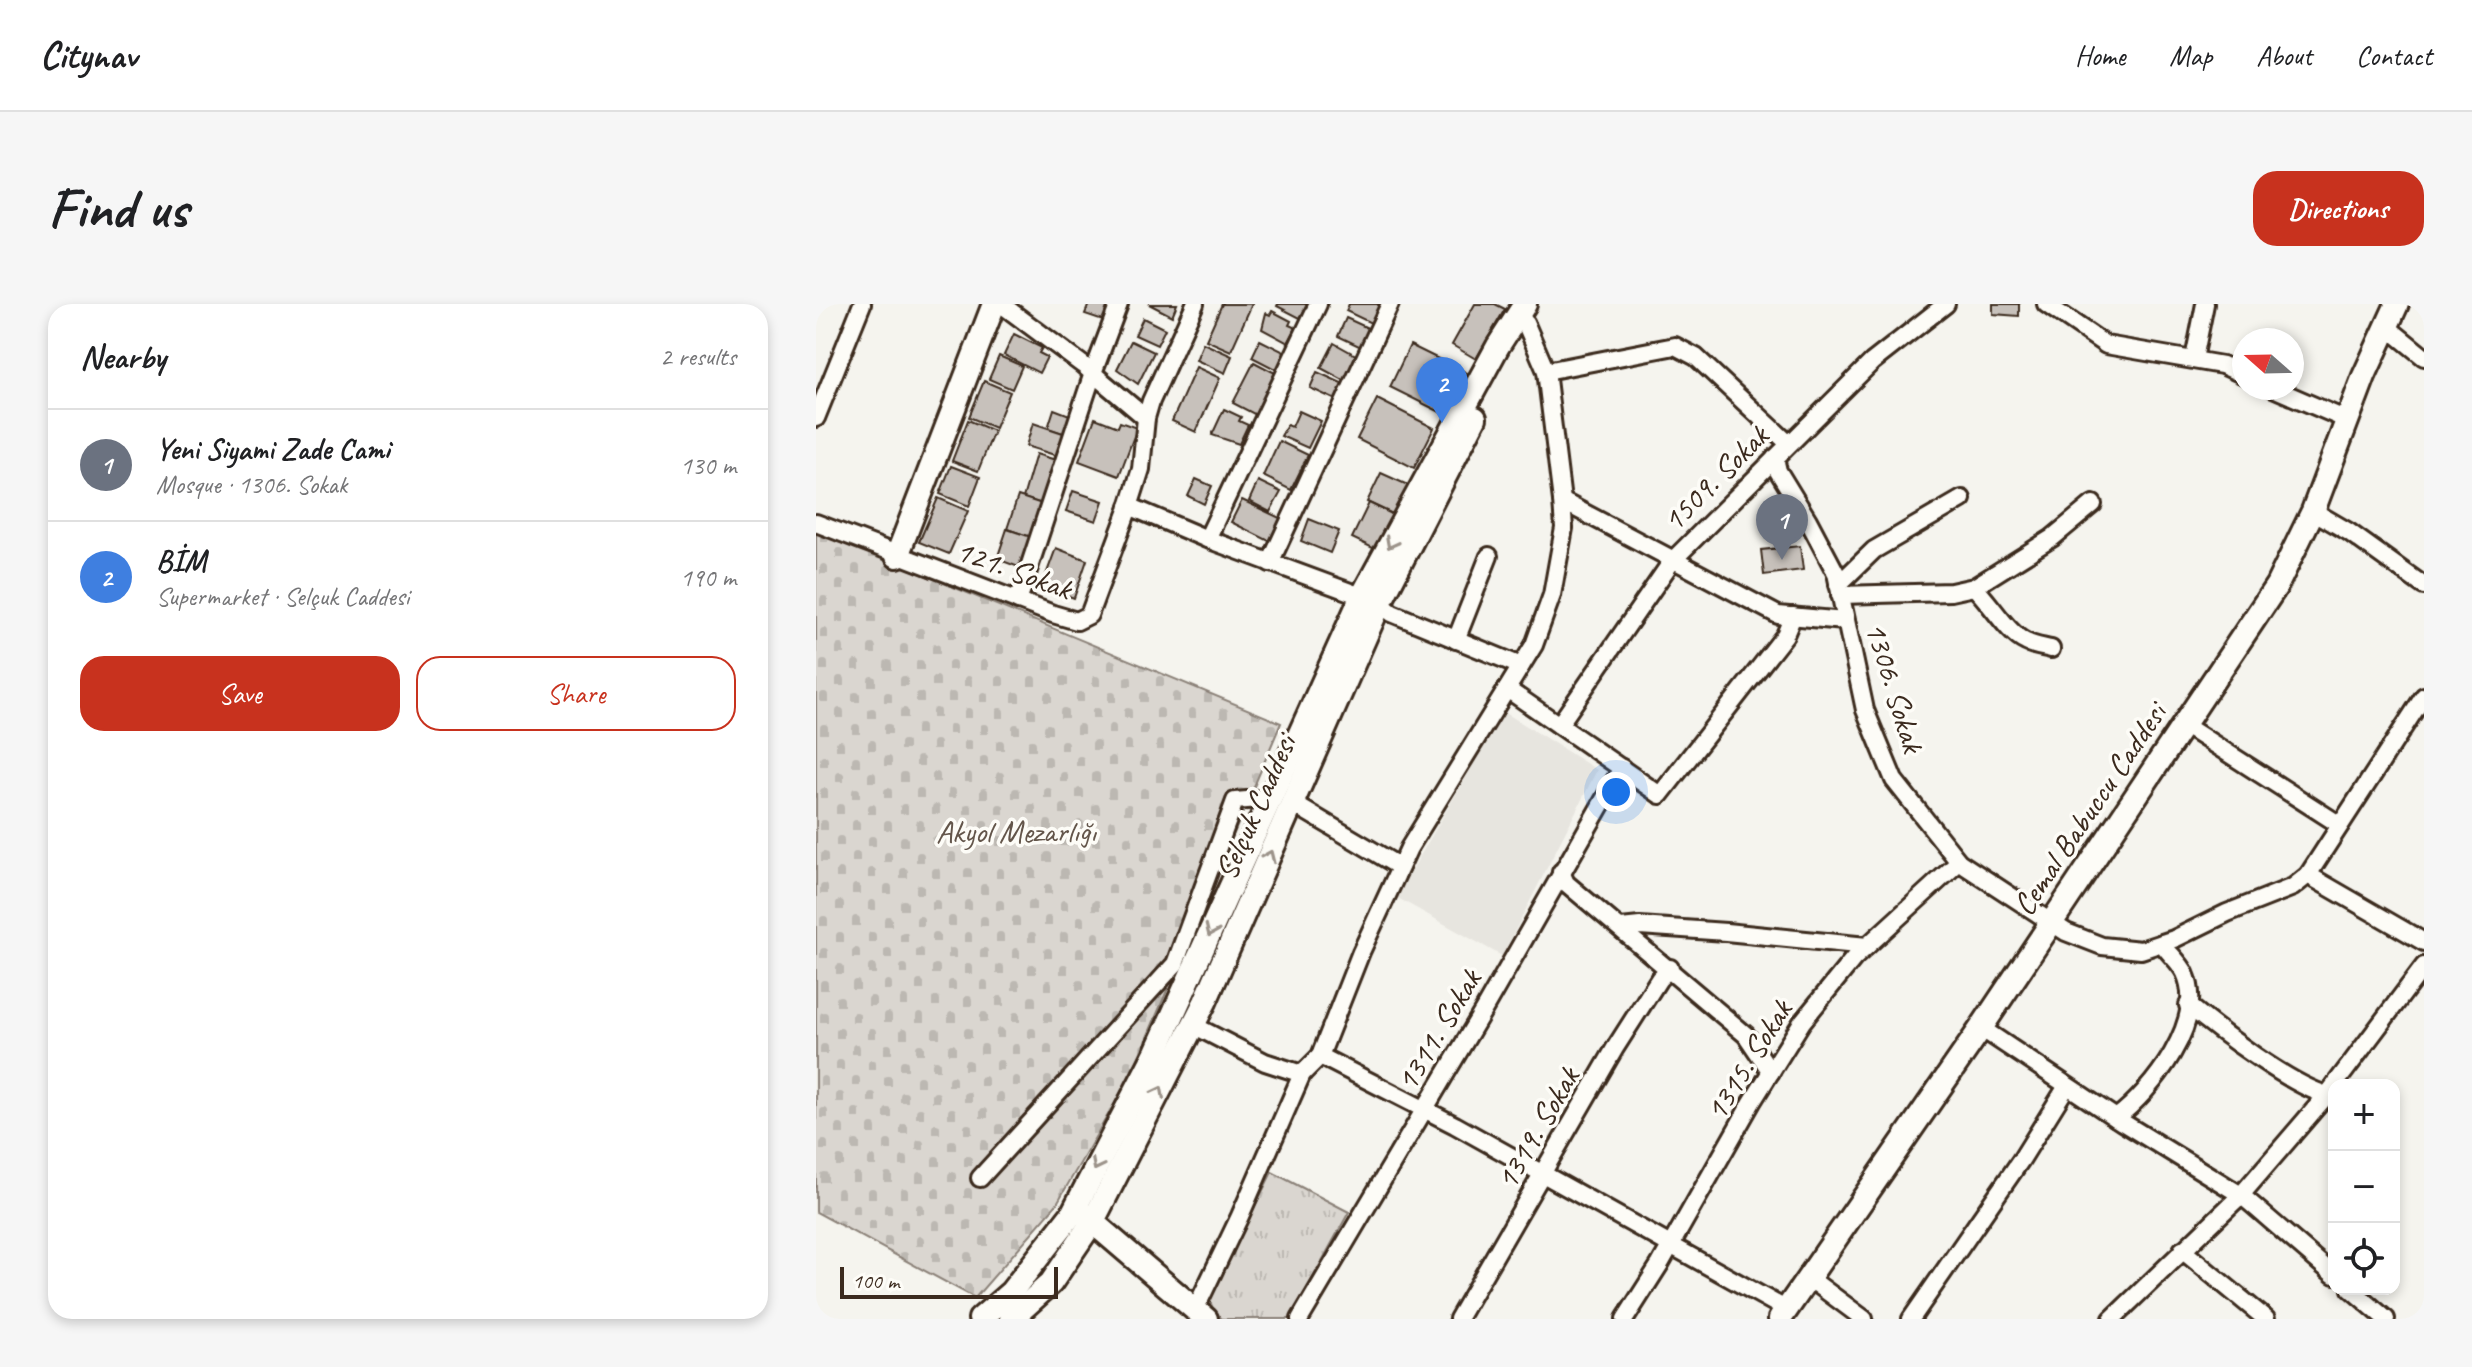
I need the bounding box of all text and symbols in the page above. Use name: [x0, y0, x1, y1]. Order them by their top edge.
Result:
text: Citynav: [40, 32, 137, 79]
text: Home: [2075, 38, 2125, 73]
text: Map: [2169, 38, 2212, 73]
text: About: [2256, 38, 2312, 73]
text: Contact: [2356, 38, 2432, 73]
button: Directions: [2253, 171, 2424, 246]
text: Find us: [48, 173, 188, 244]
north arrow: [2232, 328, 2304, 400]
text: Nearby: [80, 335, 166, 378]
text: 2 results: [660, 340, 736, 373]
pin: 2: [1416, 357, 1468, 423]
street label: 1509. Sokak: [1653, 415, 1779, 540]
text: Yeni Siyami Zade Cami: [156, 430, 390, 468]
text: 1: [100, 449, 112, 482]
text: 130 m: [680, 449, 736, 482]
text: Mosque · 1306. Sokak: [156, 468, 347, 501]
pin: 1: [1756, 494, 1808, 560]
street label: 121. Sokak: [950, 530, 1079, 610]
one-way arrow: [1385, 534, 1401, 549]
text: BİM: [156, 542, 206, 580]
text: 2: [100, 561, 112, 594]
text: 190 m: [680, 561, 736, 594]
text: Supermarket · Selçuk Caddesi: [156, 580, 409, 613]
street label: 1306. Sokak: [1855, 617, 1934, 760]
button: Save: [80, 656, 400, 731]
button: Share: [416, 656, 736, 731]
street label: Cemal Babuccu Caddesi: [2003, 692, 2178, 923]
street label: Selçuk Caddesi: [1205, 725, 1307, 886]
your location: [1596, 772, 1636, 812]
park label: Akyol Mezarlığı: [936, 811, 1098, 852]
one-way arrow: [1259, 850, 1275, 864]
one-way arrow: [1205, 923, 1221, 937]
street label: 1311. Sokak: [1386, 960, 1492, 1098]
street label: 1315. Sokak: [1695, 990, 1803, 1128]
street label: 1319. Sokak: [1486, 1058, 1590, 1197]
map controls: [2328, 1079, 2400, 1295]
button: +: [2328, 1079, 2400, 1151]
one-way arrow: [1149, 1085, 1164, 1100]
button: −: [2328, 1151, 2400, 1223]
one-way arrow: [1092, 1157, 1107, 1171]
button: locate: [2328, 1223, 2400, 1295]
scale bar: [840, 1263, 1058, 1299]
text: 100 m: [852, 1267, 899, 1295]

